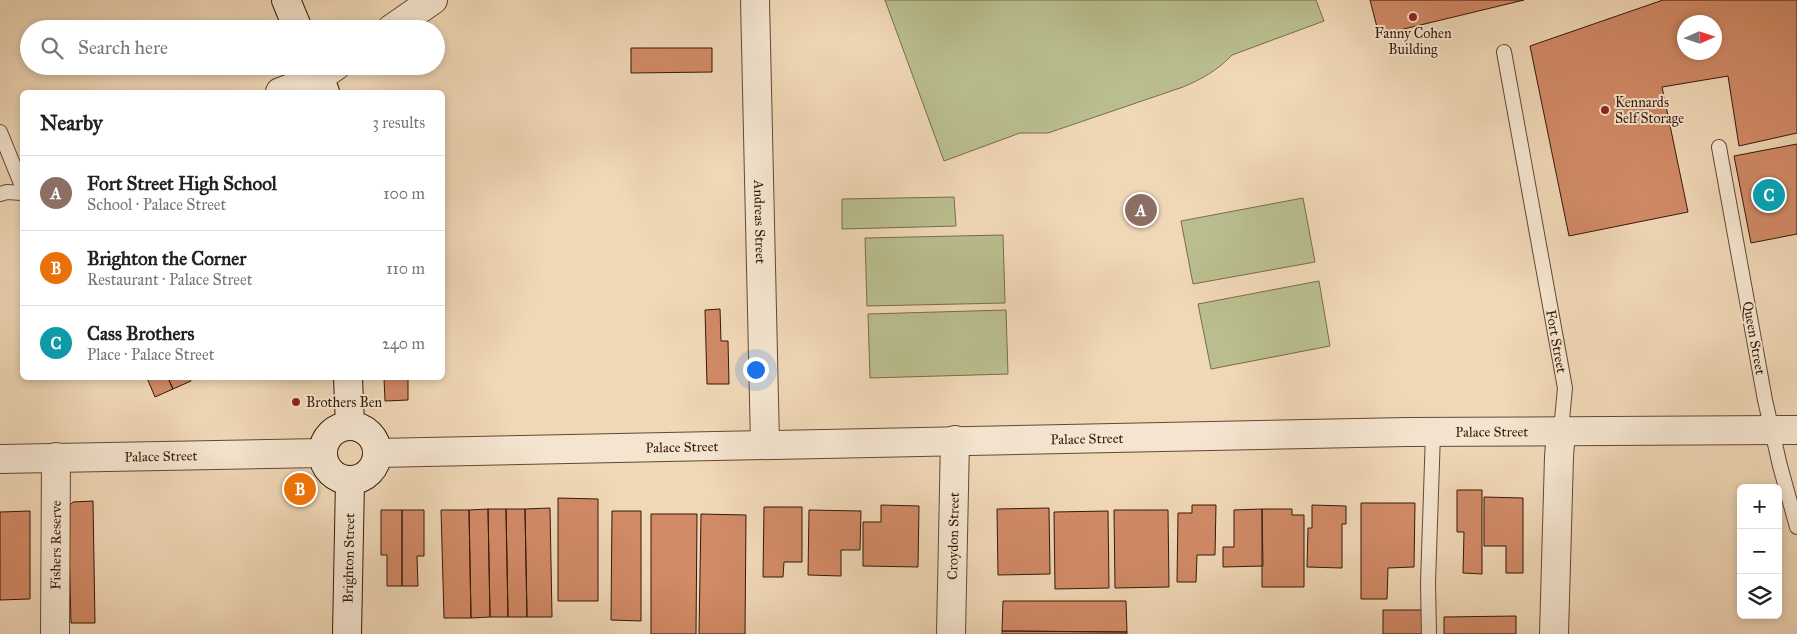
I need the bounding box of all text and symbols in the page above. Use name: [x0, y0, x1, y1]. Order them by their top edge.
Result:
marker: Fanny Cohen Building: [1407, 11, 1419, 23]
north arrow: [1677, 15, 1722, 60]
search box: [20, 20, 445, 75]
place label: Fanny Cohen Building: [1375, 25, 1452, 58]
icon: search: [38, 34, 66, 62]
text: Search here: [78, 36, 168, 59]
place label: Kennards Self Storage: [1615, 94, 1684, 127]
marker: Kennards Self Storage: [1599, 104, 1611, 116]
text: Nearby: [40, 110, 103, 136]
text: 3 results: [372, 113, 425, 132]
text: Fort Street High School: [87, 172, 277, 195]
pin: C: [1753, 176, 1785, 214]
street label: Andreas Street: [751, 179, 769, 264]
text: A: [51, 184, 61, 203]
text: 100 m: [383, 184, 425, 203]
pin: A: [1125, 191, 1157, 229]
text: School · Palace Street: [87, 195, 226, 214]
text: Brighton the Corner: [87, 247, 246, 270]
text: B: [51, 259, 61, 278]
text: 110 m: [386, 259, 425, 278]
text: Restaurant · Palace Street: [87, 270, 252, 289]
street label: Queen Street: [1739, 300, 1769, 376]
street label: Fort Street: [1542, 308, 1571, 374]
text: Cass Brothers: [87, 322, 194, 345]
text: C: [51, 334, 61, 353]
text: 240 m: [382, 334, 425, 353]
text: Place · Palace Street: [87, 345, 214, 364]
your location: [743, 357, 769, 383]
place label: Brothers Ben: [306, 394, 383, 411]
marker: Brothers Ben: [290, 396, 302, 408]
street label: Palace Street: [1455, 423, 1528, 440]
street label: Palace Street: [1050, 429, 1124, 448]
street label: Palace Street: [645, 438, 719, 456]
street label: Palace Street: [124, 447, 198, 465]
pin: B: [284, 470, 316, 508]
map controls: [1737, 484, 1782, 619]
button: +: [1737, 484, 1782, 529]
street label: Croydon Street: [944, 492, 962, 580]
street label: Fishers Reserve: [47, 500, 64, 590]
street label: Brighton Street: [339, 513, 358, 603]
button: −: [1737, 529, 1782, 574]
button: layers: [1737, 574, 1782, 619]

